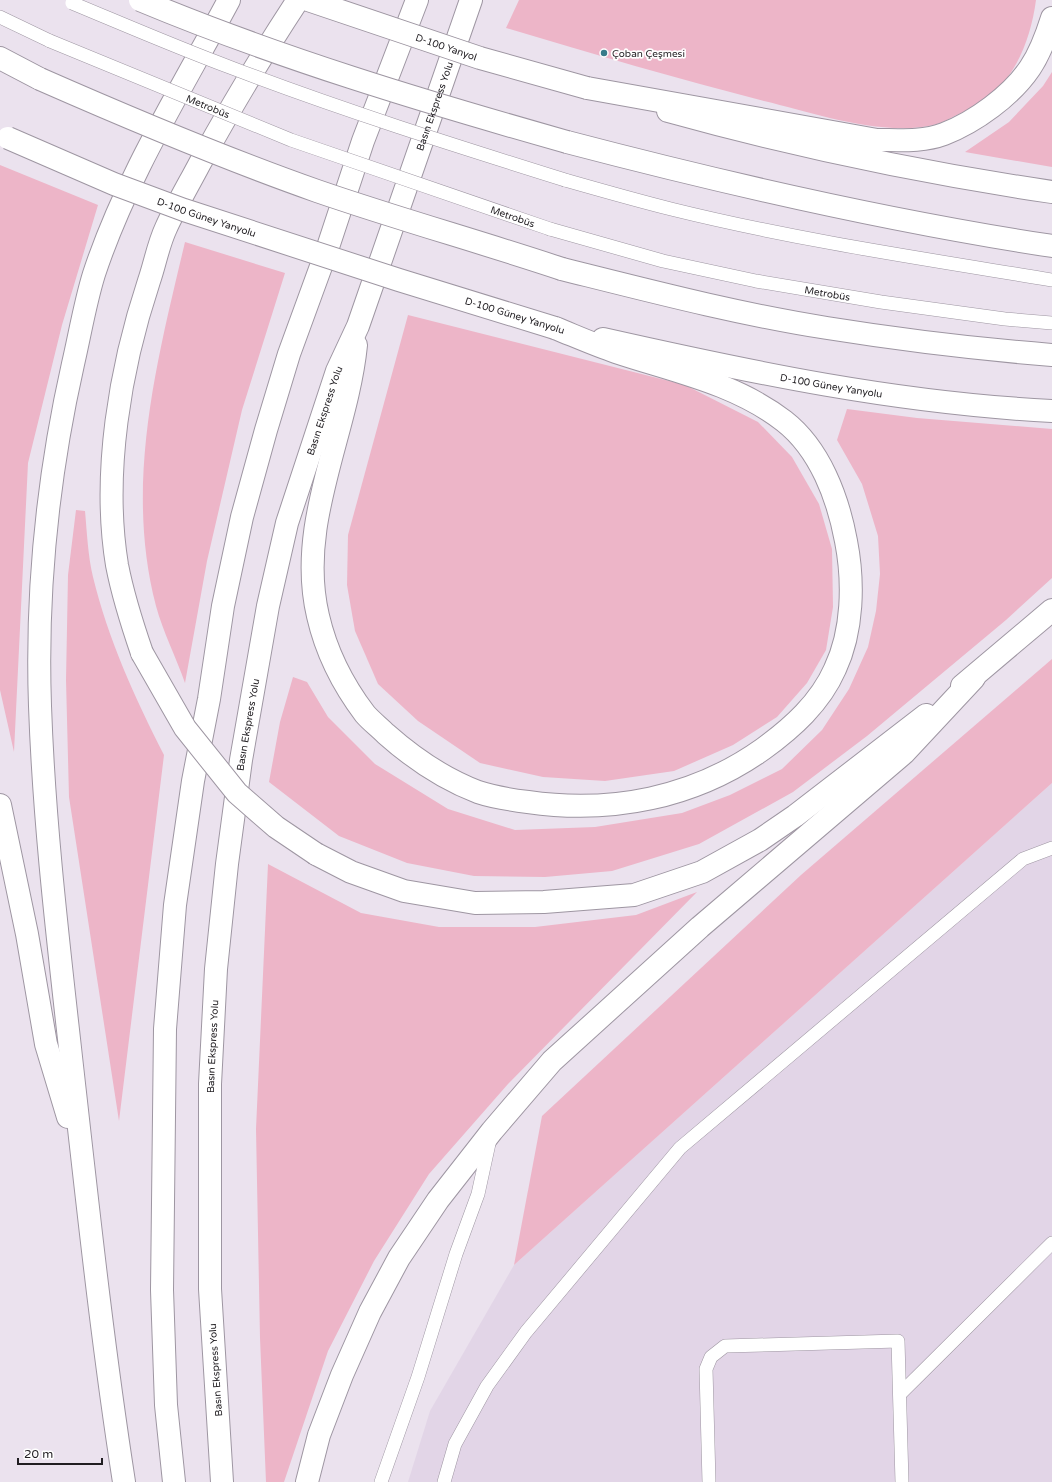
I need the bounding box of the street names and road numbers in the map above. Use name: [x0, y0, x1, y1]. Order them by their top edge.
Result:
street label: D-100 Yanyol: [414, 32, 478, 64]
street label: Basın Ekspress Yolu: [414, 60, 456, 152]
street label: Metrobüs: [184, 93, 232, 121]
street label: D-100 Güney Yanyolu: [155, 196, 257, 240]
street label: Metrobüs: [489, 204, 536, 230]
street label: Metrobüs: [804, 284, 851, 304]
street label: D-100 Güney Yanyolu: [463, 295, 566, 337]
street label: Basın Ekspress Yolu: [305, 364, 346, 457]
street label: D-100 Güney Yanyolu: [779, 372, 883, 401]
street label: Basın Ekspress Yolu: [235, 678, 262, 772]
street label: Basın Ekspress Yolu: [205, 1000, 221, 1093]
street label: Basın Ekspress Yolu: [207, 1323, 225, 1417]

